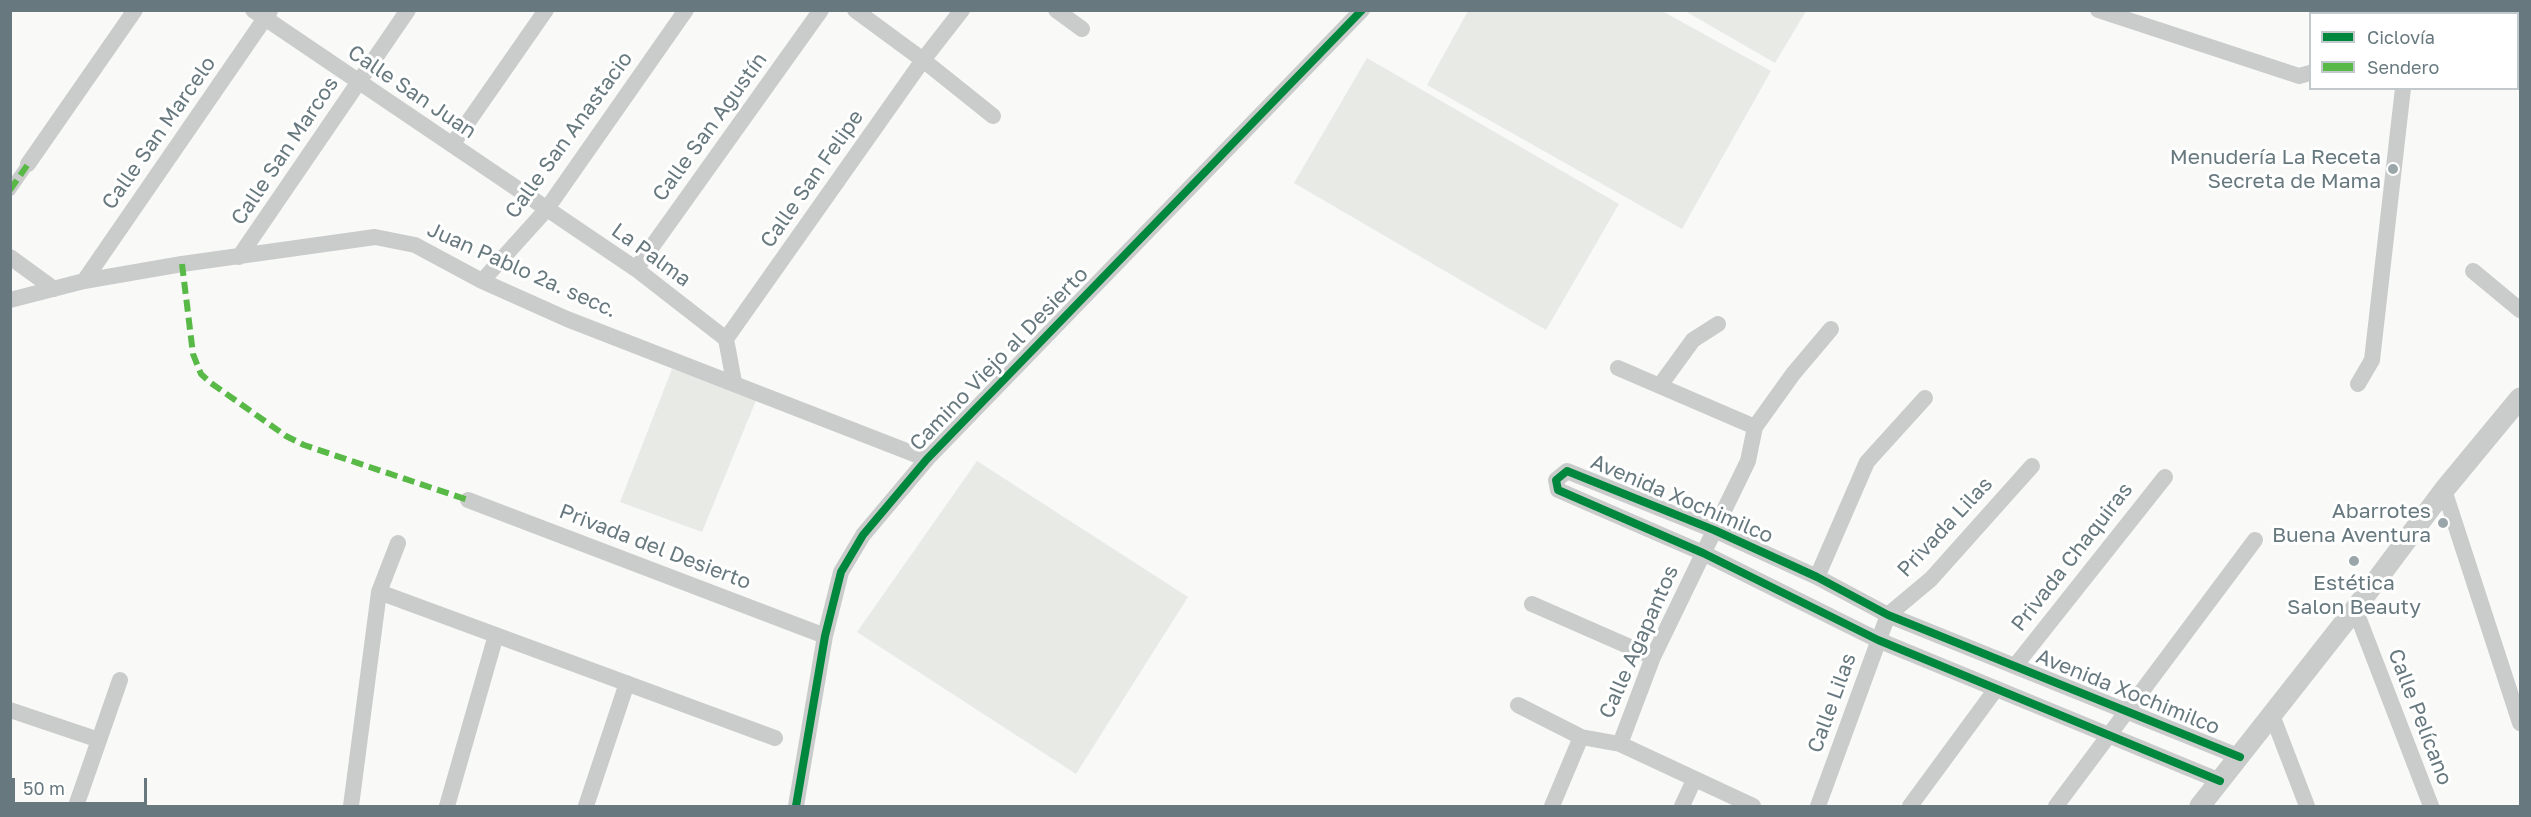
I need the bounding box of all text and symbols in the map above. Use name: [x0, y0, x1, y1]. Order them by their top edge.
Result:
legend: [2309, 12, 2519, 90]
text: Ciclovía: [2367, 26, 2435, 48]
street label: Calle San Juan: [343, 40, 481, 144]
street label: Calle San Anastacio: [500, 47, 638, 223]
street label: Calle San Agustín: [648, 48, 772, 206]
street label: Calle San Marcelo: [97, 52, 221, 214]
text: Sendero: [2367, 56, 2439, 78]
street label: Calle San Marcos: [226, 72, 344, 230]
street label: Calle San Felipe: [755, 105, 869, 253]
place label: Menudería La Receta Secreta de Mama: [2170, 144, 2381, 194]
marker: Menudería La Receta Secreta de Mama: [2386, 162, 2400, 176]
street label: Juan Pablo 2a. secc.: [423, 217, 621, 323]
street label: La Palma: [606, 218, 696, 292]
street label: Camino Viejo al Desierto: [905, 262, 1093, 456]
street label: Avenida Xochimilco: [1587, 449, 1777, 549]
street label: Privada Lilas: [1892, 472, 1998, 582]
street label: Privada Chaquiras: [2006, 478, 2138, 636]
place label: Abarrotes Buena Aventura: [2272, 498, 2431, 548]
street label: Privada del Desierto: [556, 499, 754, 595]
marker: Abarrotes Buena Aventura: [2436, 516, 2450, 530]
marker: Estética Salon Beauty: [2347, 554, 2361, 568]
street label: Calle Agapantos: [1594, 561, 1684, 723]
place label: Estética Salon Beauty: [2287, 570, 2421, 620]
street label: Avenida Xochimilco: [2033, 644, 2223, 740]
street label: Calle Pelícano: [2382, 645, 2458, 789]
street label: Calle Lilas: [1802, 650, 1862, 756]
scale bar: [15, 766, 150, 804]
text: 50 m: [23, 777, 65, 799]

